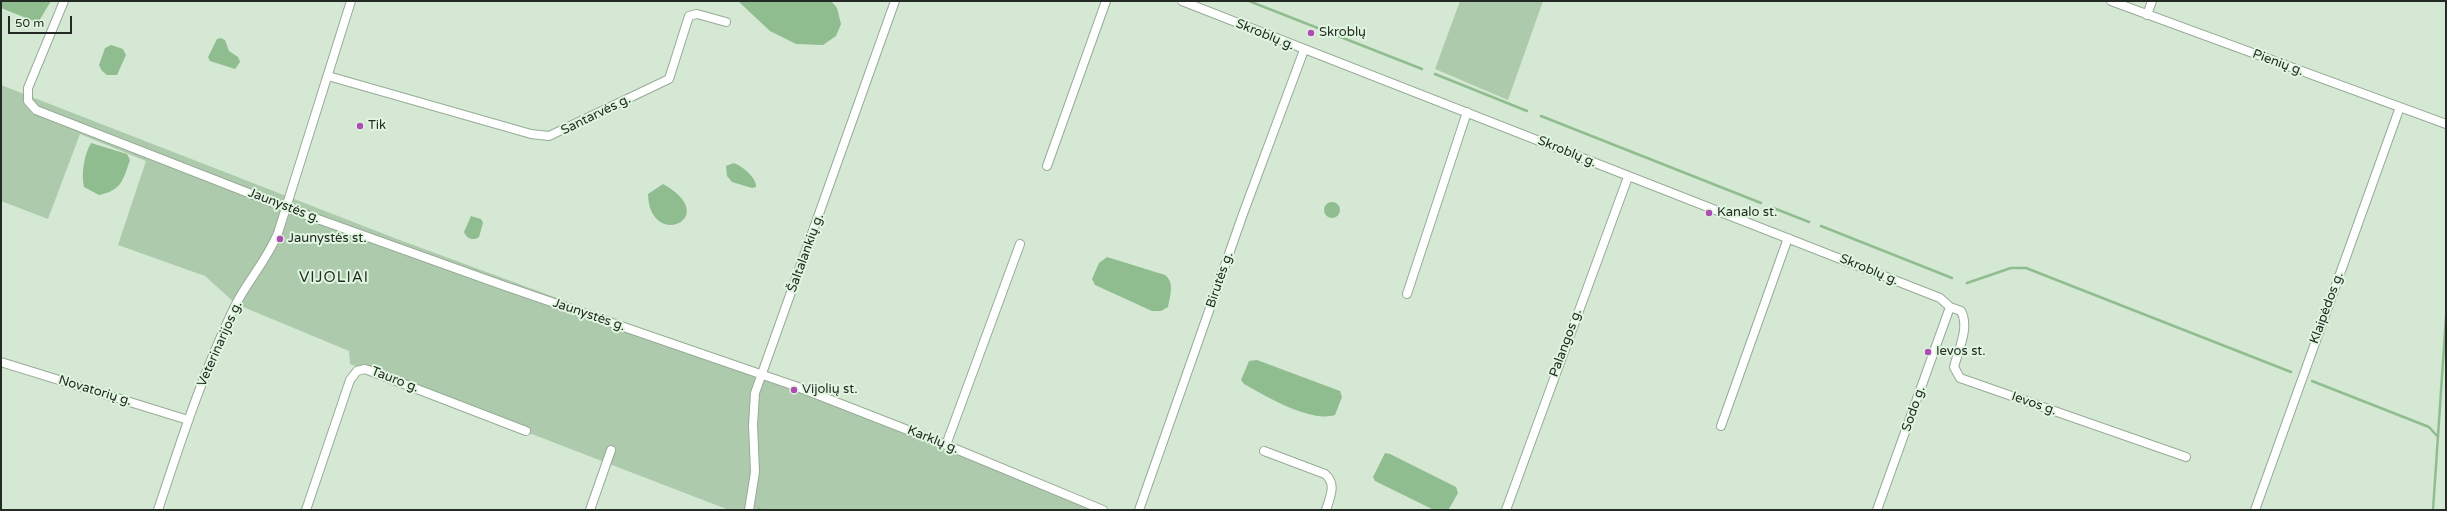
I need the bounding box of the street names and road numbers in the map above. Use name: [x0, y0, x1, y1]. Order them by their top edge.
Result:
street label: Skroblų g.: [1233, 16, 1297, 54]
street label: Pienių g.: [2250, 47, 2306, 79]
street label: Santarvės g.: [559, 91, 633, 139]
street label: Skroblų g.: [1535, 133, 1599, 171]
street label: Jaunystės g.: [246, 185, 322, 227]
street label: Šaltalankių g.: [785, 212, 827, 294]
street label: Birutės g.: [1203, 250, 1237, 310]
street label: Skroblų g.: [1837, 251, 1901, 289]
street label: Klaipėdos g.: [2307, 270, 2347, 346]
street label: Jaunystės g.: [551, 295, 627, 335]
street label: Veterinarijos g.: [194, 299, 246, 389]
street label: Palangos g.: [1546, 307, 1586, 379]
street label: Tauro g.: [369, 364, 421, 396]
street label: Novatorių g.: [56, 372, 134, 410]
street label: Sodo g.: [1899, 384, 1929, 434]
street label: Ievos g.: [2009, 389, 2059, 419]
street label: Karklų g.: [905, 423, 961, 457]

